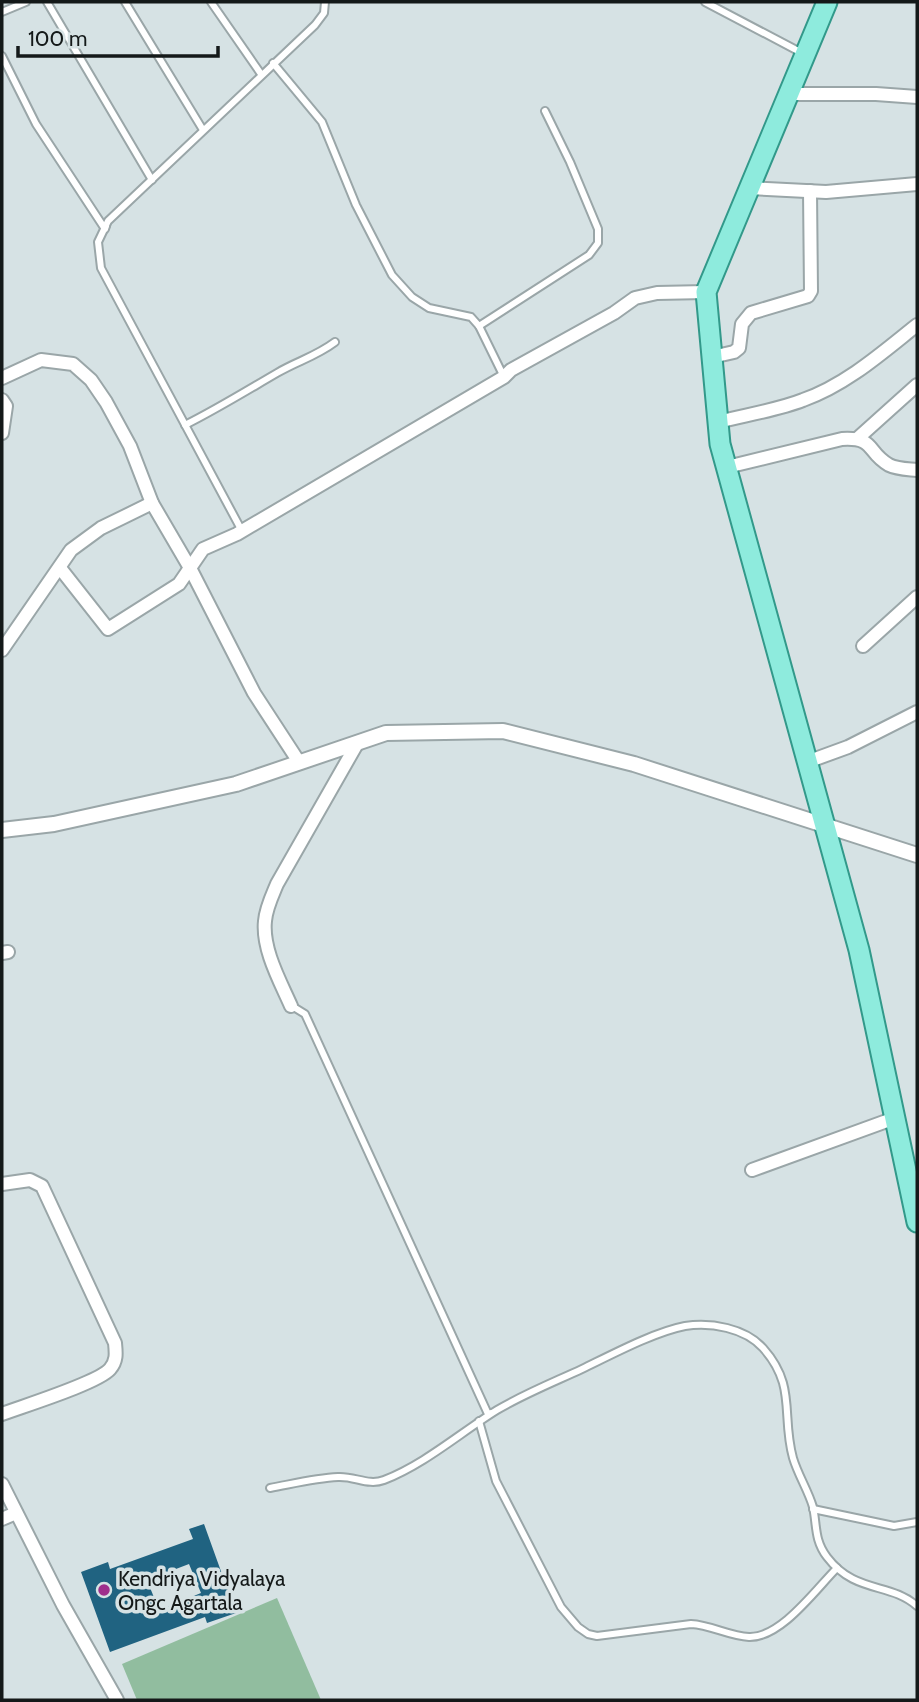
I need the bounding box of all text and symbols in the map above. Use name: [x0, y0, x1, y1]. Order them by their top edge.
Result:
scale bar: [18, 14, 217, 58]
text: 100 m: [28, 26, 87, 51]
place label: Kendriya Vidyalaya Ongc Agartala: [118, 1566, 285, 1615]
marker: Kendriya Vidyalaya Ongc Agartala: [96, 1582, 112, 1598]

